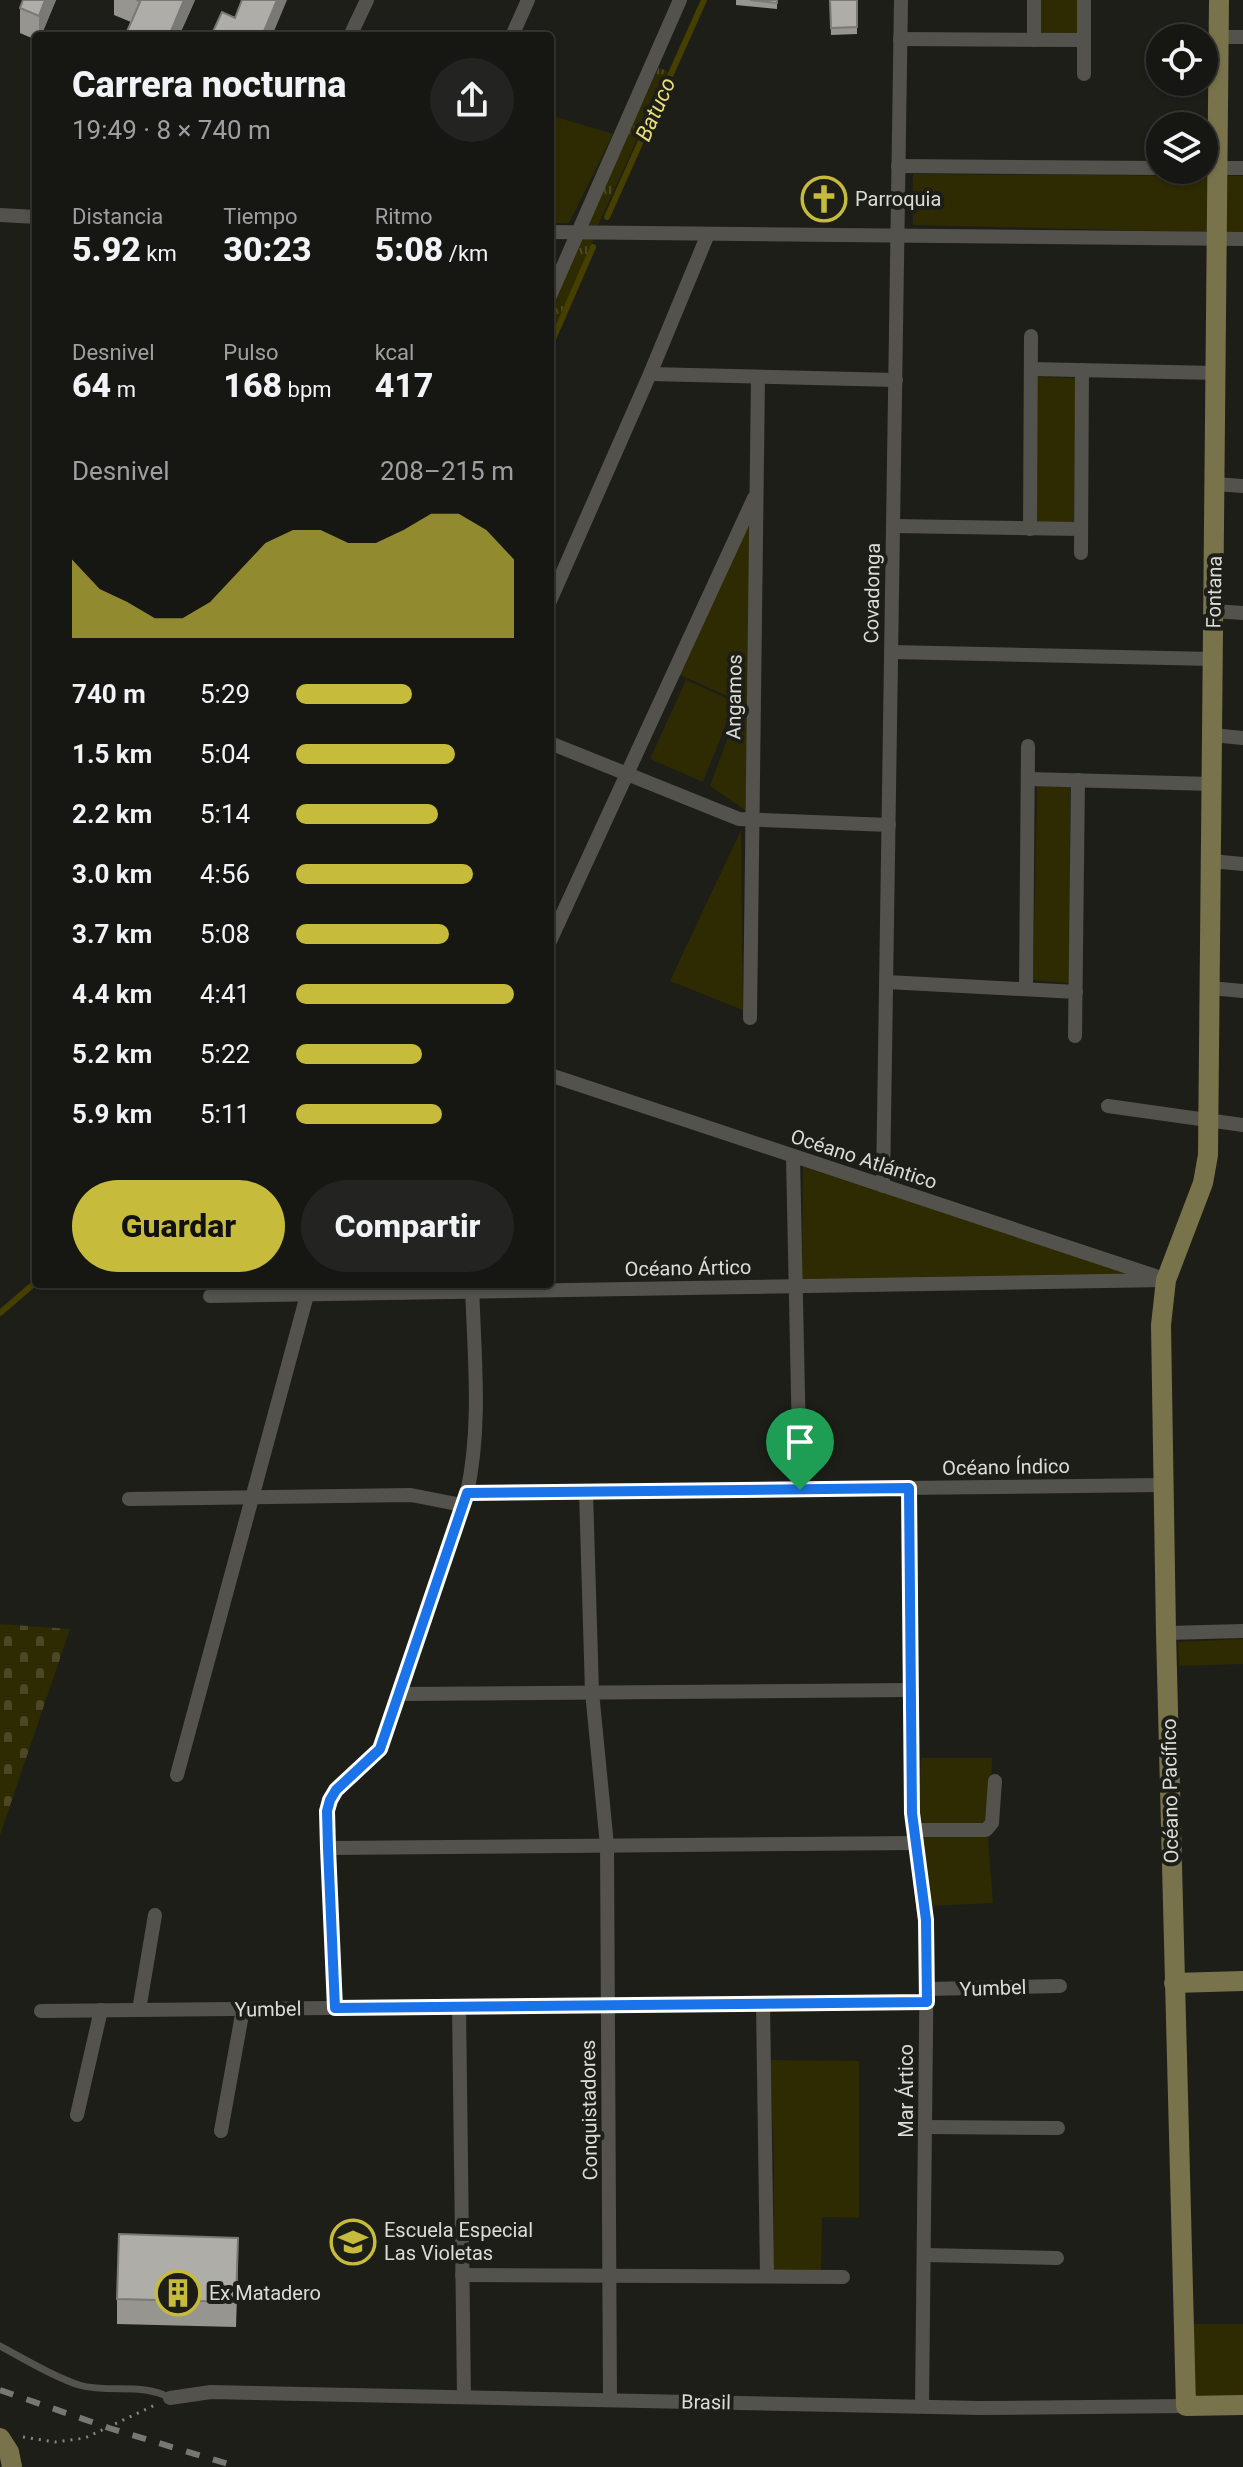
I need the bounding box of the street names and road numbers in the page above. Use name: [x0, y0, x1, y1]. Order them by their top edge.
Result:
street label: Covadonga: [859, 543, 885, 643]
street label: Fontana: [1201, 555, 1227, 629]
street label: Angamos: [721, 654, 747, 740]
street label: Océano Atlántico: [788, 1124, 940, 1194]
street label: Océano Ártico: [624, 1255, 752, 1281]
street label: Océano Índico: [942, 1454, 1070, 1480]
street label: Océano Pacífico: [1157, 1718, 1183, 1864]
street label: Yumbel: [959, 1975, 1027, 2001]
street label: Yumbel: [234, 1996, 302, 2022]
street label: Conquistadores: [576, 2039, 602, 2181]
street label: Mar Ártico: [894, 2044, 918, 2138]
street label: Brasil: [681, 2390, 731, 2414]

